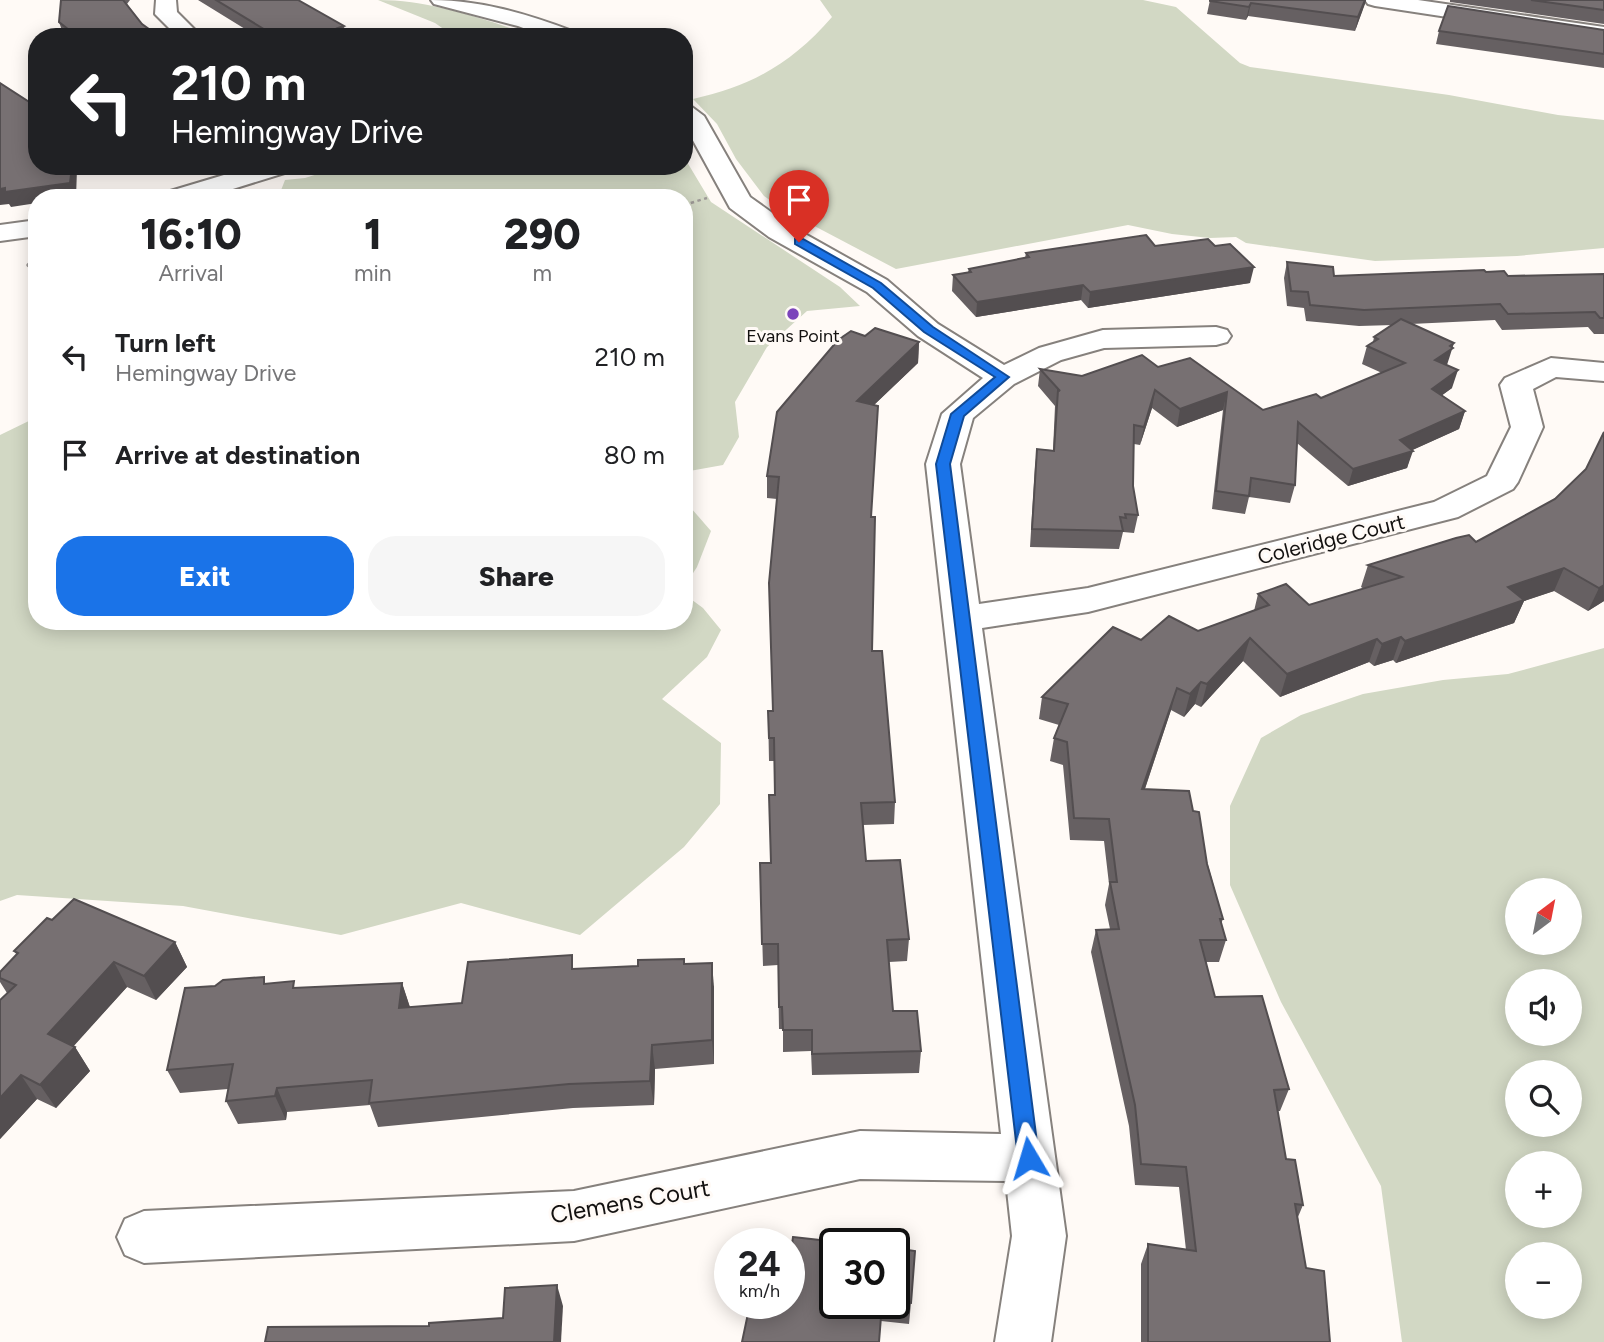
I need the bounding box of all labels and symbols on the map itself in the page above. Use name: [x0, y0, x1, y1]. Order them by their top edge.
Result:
pin: [769, 170, 829, 242]
marker: Evans Point: [785, 306, 801, 322]
place label: Evans Point: [746, 325, 840, 347]
street label: Coleridge Court: [1255, 509, 1407, 569]
north arrow: [1505, 878, 1582, 956]
position arrow: [992, 1121, 1066, 1195]
street label: Clemens Court: [548, 1173, 712, 1229]
speed limit sign: 30: [819, 1228, 910, 1319]

